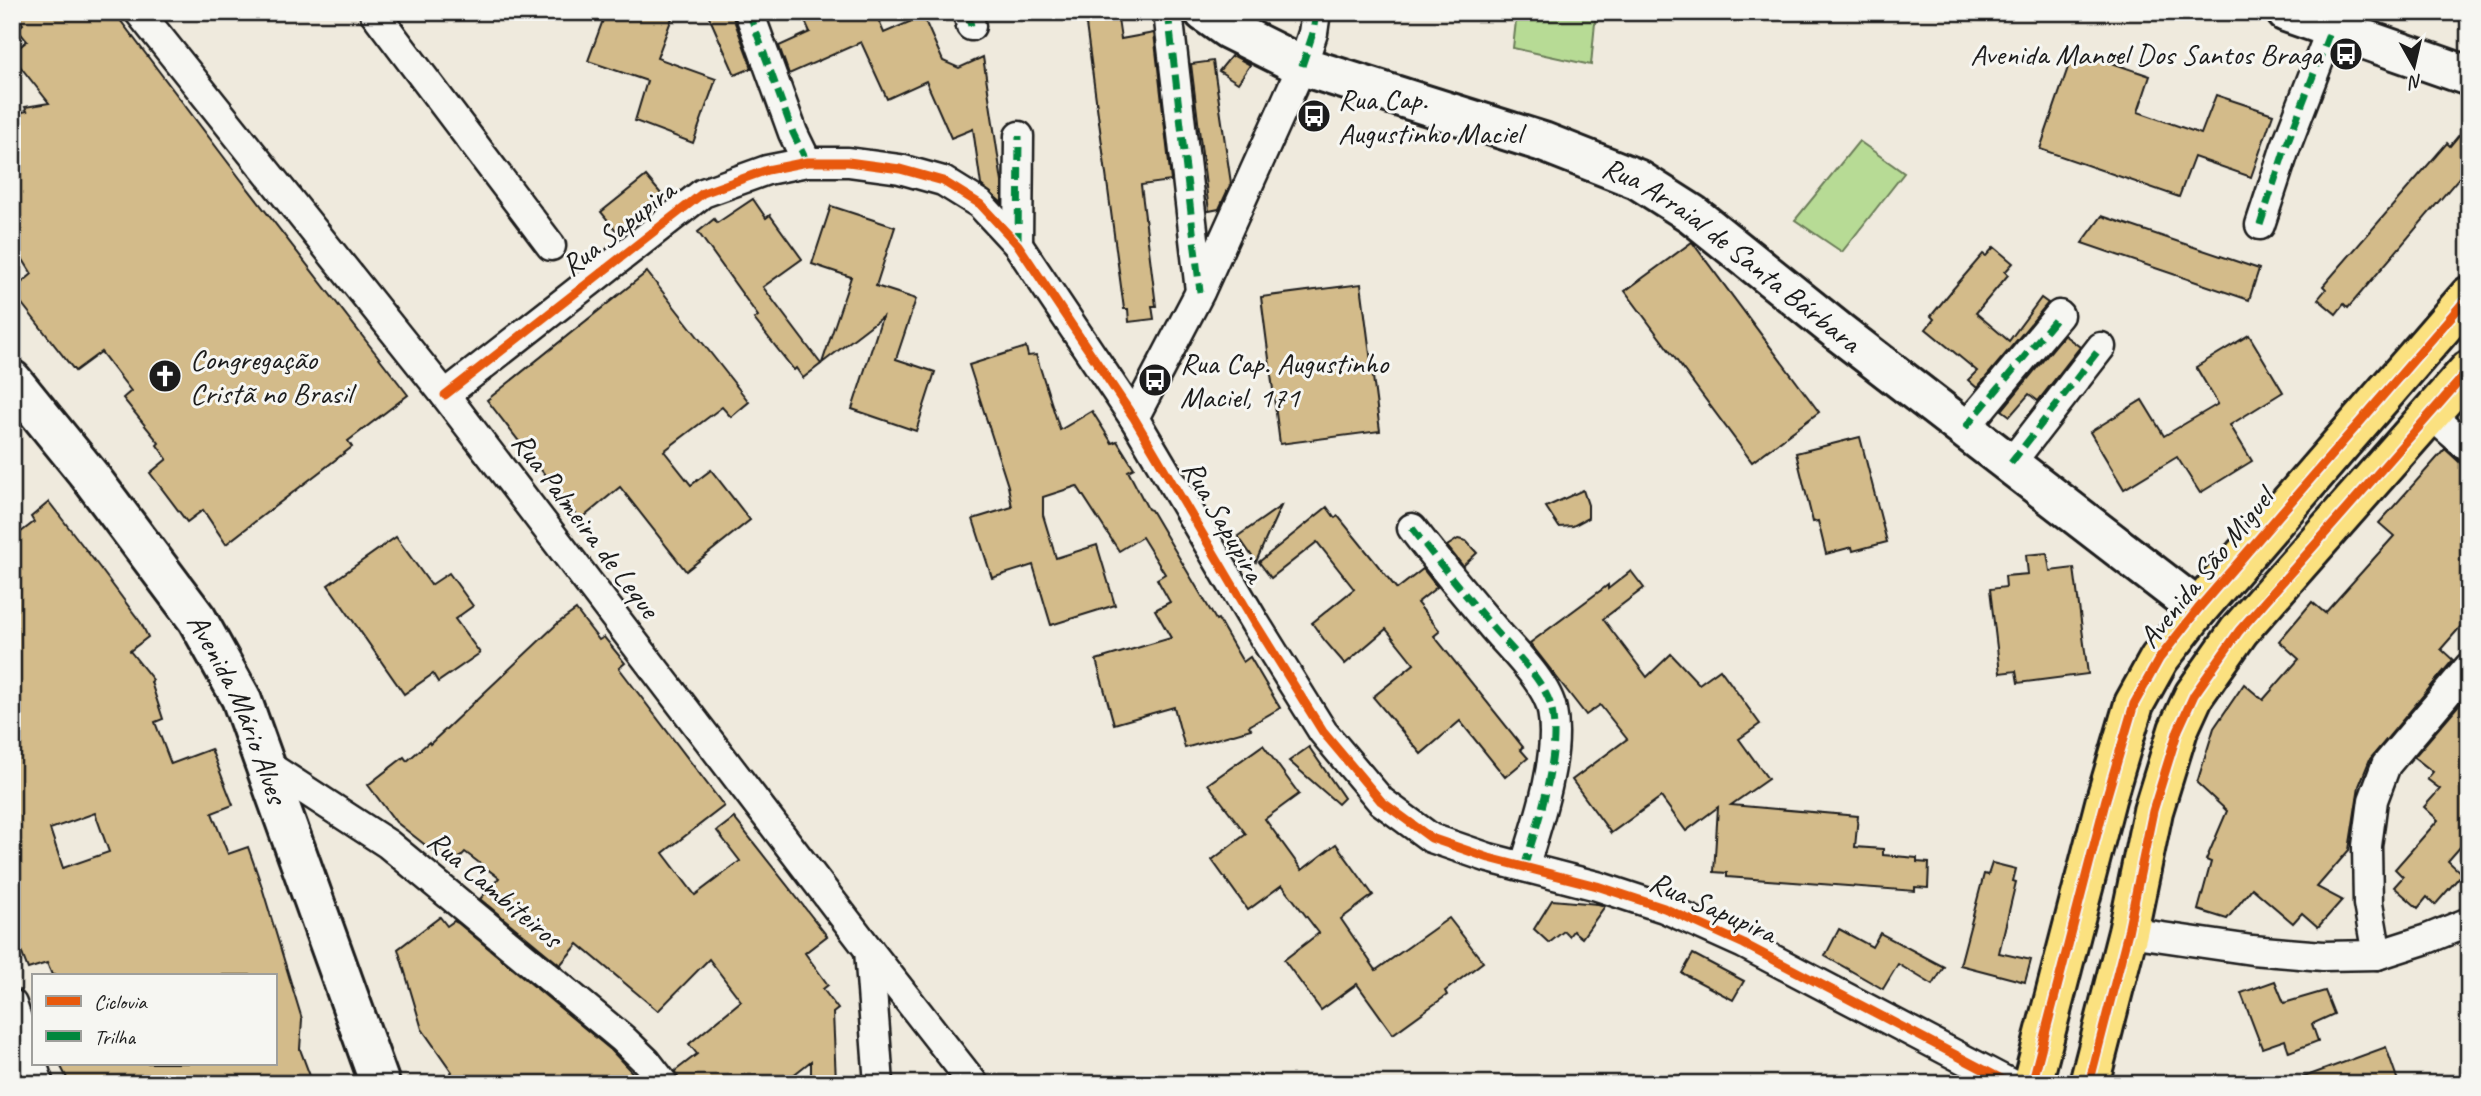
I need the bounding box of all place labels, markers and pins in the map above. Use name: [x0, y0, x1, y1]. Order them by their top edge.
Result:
place label: Avenida Manoel Dos Santos Braga: [1970, 35, 2324, 73]
bus stop icon: Avenida Manoel Dos Santos Braga: [2327, 35, 2365, 73]
place label: Rua Cap. Augustinho Maciel: [1338, 80, 1527, 152]
bus stop icon: Rua Cap. Augustinho Maciel: [1295, 97, 1333, 135]
place label: Congregação Cristã no Brasil: [190, 340, 357, 412]
place label: Rua Cap. Augustinho Maciel, 171: [1180, 344, 1389, 416]
church icon: Congregação Cristã no Brasil: [146, 357, 184, 395]
bus stop icon: Rua Cap. Augustinho Maciel, 171: [1136, 361, 1174, 399]

